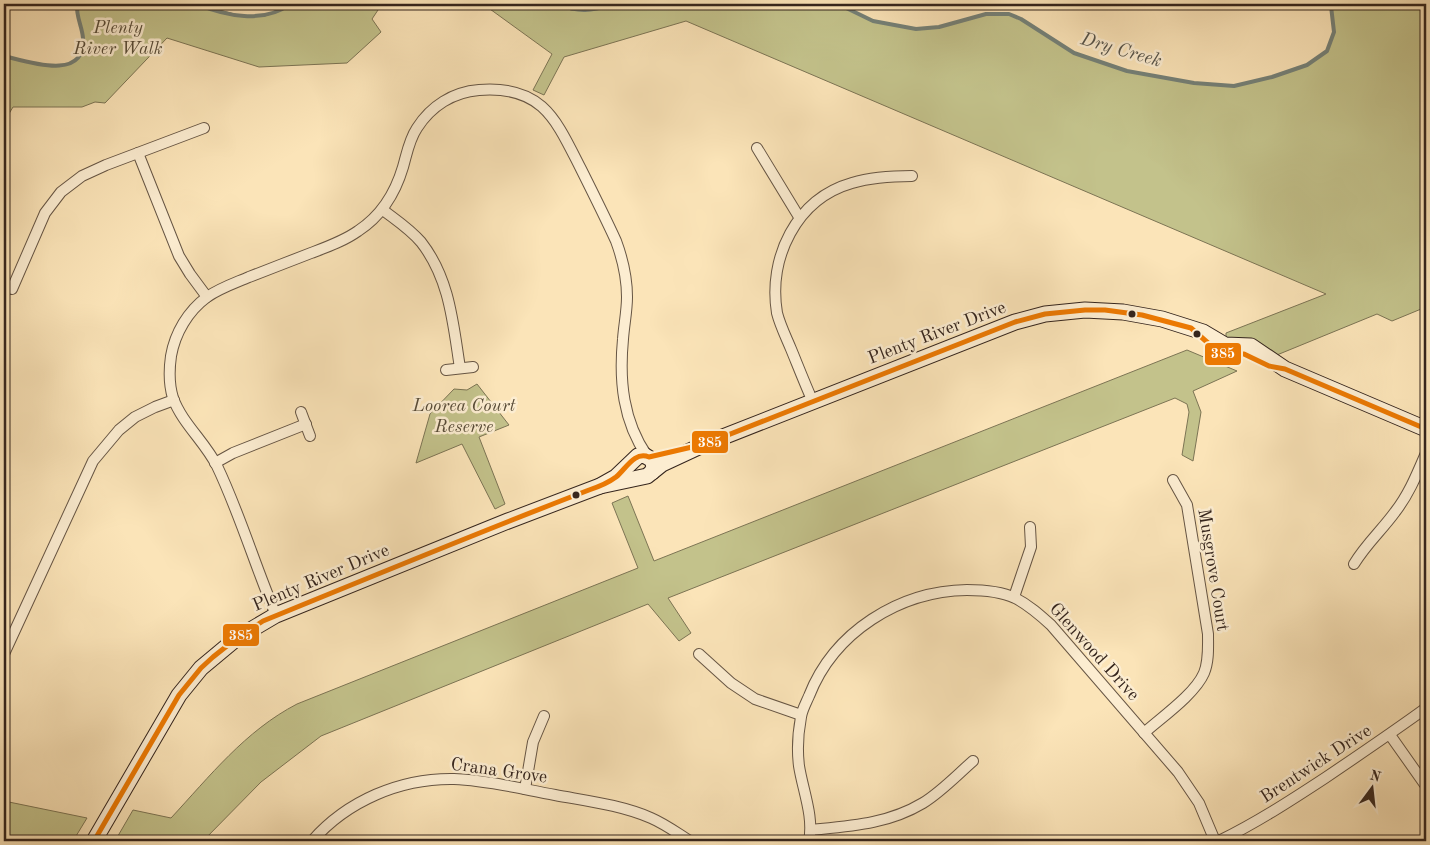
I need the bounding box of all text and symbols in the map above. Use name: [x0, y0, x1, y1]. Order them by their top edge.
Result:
park label: Plenty River Walk: [72, 19, 163, 58]
water label: Dry Creek: [1077, 30, 1164, 72]
street label: Plenty River Drive: [865, 298, 1009, 368]
unlabelled marker: [1127, 309, 1137, 319]
unlabelled marker: [1192, 329, 1202, 339]
line badge: 385: [1204, 342, 1242, 366]
text: 385: [1211, 347, 1235, 361]
park label: Loorea Court Reserve: [412, 397, 516, 436]
line badge: 385: [691, 430, 729, 454]
text: 385: [698, 436, 722, 450]
unlabelled marker: [571, 490, 581, 500]
street label: Musgrove Court: [1194, 507, 1232, 633]
street label: Plenty River Drive: [250, 541, 392, 615]
street label: Glenwood Drive: [1046, 600, 1142, 704]
line badge: 385: [222, 623, 260, 647]
text: 385: [229, 629, 253, 643]
street label: Brentwick Drive: [1257, 721, 1375, 807]
street label: Crana Grove: [449, 755, 549, 787]
north arrow: [1348, 762, 1398, 812]
text: N: [1368, 768, 1382, 785]

